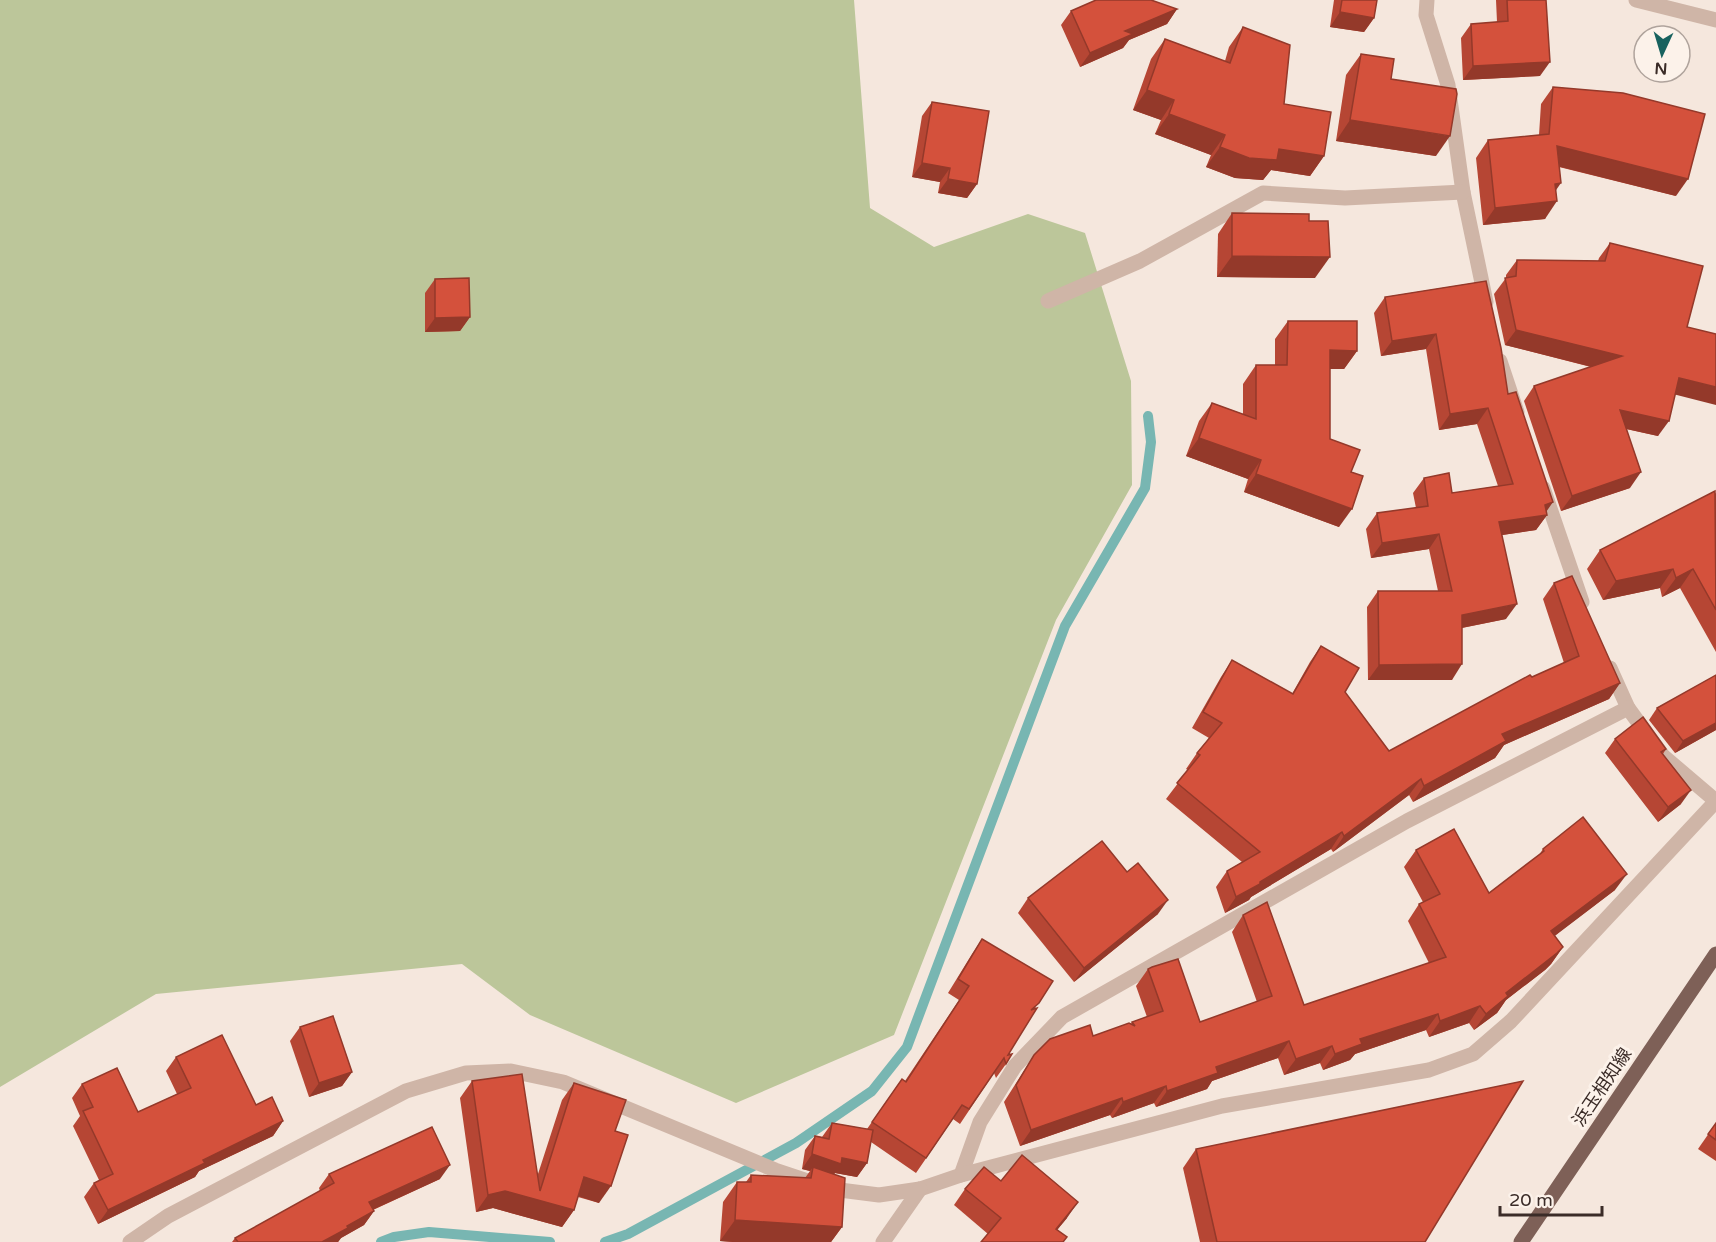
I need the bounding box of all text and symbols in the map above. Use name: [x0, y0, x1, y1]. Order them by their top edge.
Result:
north arrow: [1632, 24, 1692, 84]
text: N: [1654, 58, 1668, 78]
street label: 浜玉相知線: [1568, 1044, 1636, 1130]
scale bar: [1500, 1179, 1602, 1217]
text: 20 m: [1509, 1189, 1553, 1211]

